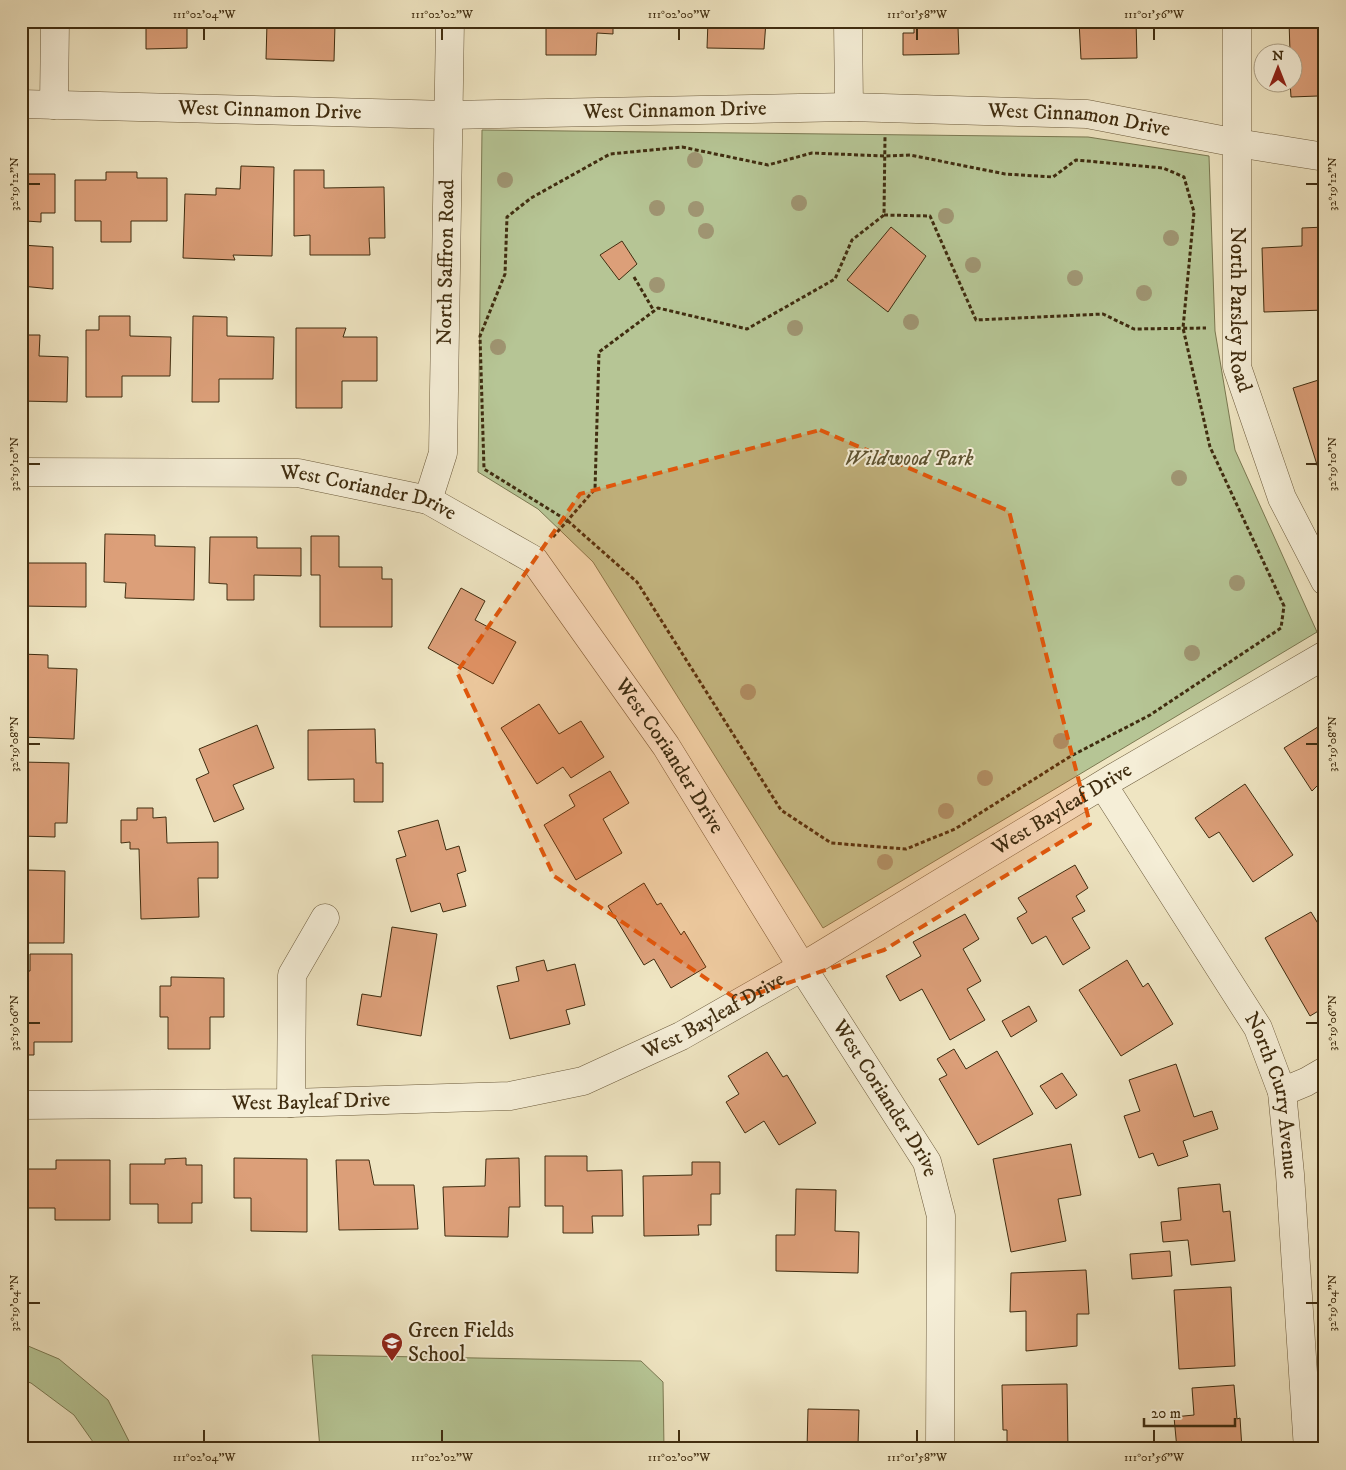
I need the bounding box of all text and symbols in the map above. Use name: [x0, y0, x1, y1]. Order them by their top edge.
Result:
text: 111°02'04"W: [173, 7, 236, 22]
text: 111°02'02"W: [411, 7, 474, 22]
text: 111°02'00"W: [648, 7, 711, 22]
text: 111°01'58"W: [887, 7, 948, 22]
text: 111°01'56"W: [1124, 7, 1185, 22]
north arrow: [1254, 42, 1304, 92]
text: N: [1272, 47, 1284, 65]
street label: West Cinnamon Drive: [177, 95, 362, 126]
street label: West Cinnamon Drive: [582, 96, 767, 125]
street label: West Cinnamon Drive: [987, 98, 1173, 143]
text: 32°19'12"N: [7, 157, 22, 211]
text: 32°19'12"N: [1325, 157, 1340, 211]
street label: North Saffron Road: [432, 179, 460, 345]
street label: North Parsley Road: [1224, 227, 1258, 396]
text: 32°19'10"N: [7, 437, 22, 491]
text: 32°19'10"N: [1325, 437, 1340, 491]
park label: Wildwood Park: [844, 446, 974, 472]
street label: West Coriander Drive: [280, 460, 461, 527]
street label: West Coriander Drive: [609, 672, 730, 839]
text: 32°19'08"N: [7, 716, 22, 772]
text: 32°19'08"N: [1325, 716, 1340, 772]
street label: West Bayleaf Drive: [987, 757, 1137, 862]
street label: West Bayleaf Drive: [638, 966, 790, 1065]
text: 32°19'06"N: [7, 995, 22, 1051]
text: 32°19'06"N: [1325, 995, 1340, 1051]
street label: North Curry Avenue: [1238, 1007, 1303, 1180]
street label: West Coriander Drive: [826, 1014, 943, 1180]
street label: West Bayleaf Drive: [230, 1087, 391, 1116]
text: 32°19'04"N: [7, 1274, 22, 1331]
text: 32°19'04"N: [1325, 1274, 1340, 1331]
place label: Green Fields School: [408, 1318, 514, 1368]
school or university icon: Green Fields School: [380, 1331, 404, 1362]
scale bar: [1144, 1395, 1235, 1427]
text: 20 m: [1151, 1404, 1181, 1423]
text: 111°02'04"W: [173, 1450, 236, 1465]
text: 111°02'02"W: [411, 1450, 474, 1465]
text: 111°02'00"W: [648, 1450, 711, 1465]
text: 111°01'58"W: [887, 1450, 948, 1465]
text: 111°01'56"W: [1124, 1450, 1185, 1465]

